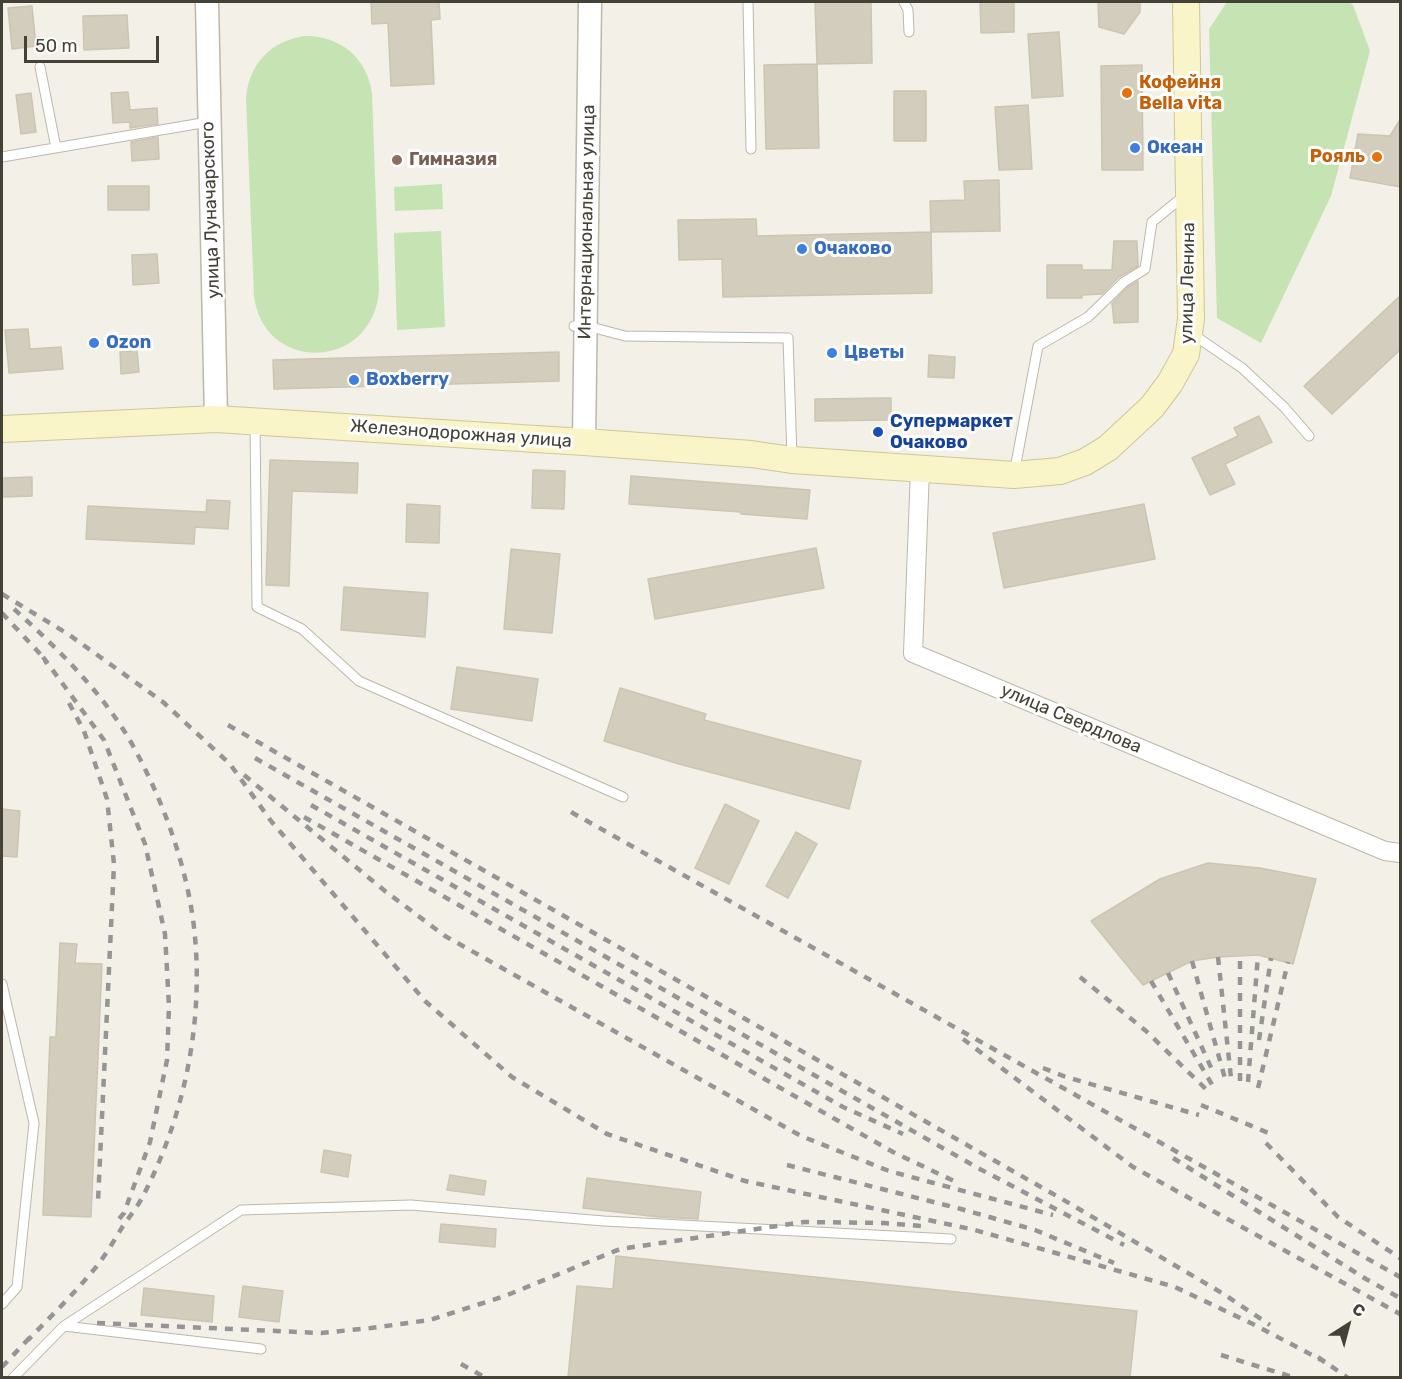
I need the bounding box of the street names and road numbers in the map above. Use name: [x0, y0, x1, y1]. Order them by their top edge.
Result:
street label: Интернациональная улица: [574, 104, 600, 340]
street label: улица Луначарского: [197, 121, 225, 299]
street label: улица Ленина: [1176, 222, 1200, 344]
street label: Железнодорожная улица: [349, 415, 573, 453]
street label: улица Свердлова: [997, 680, 1145, 758]

